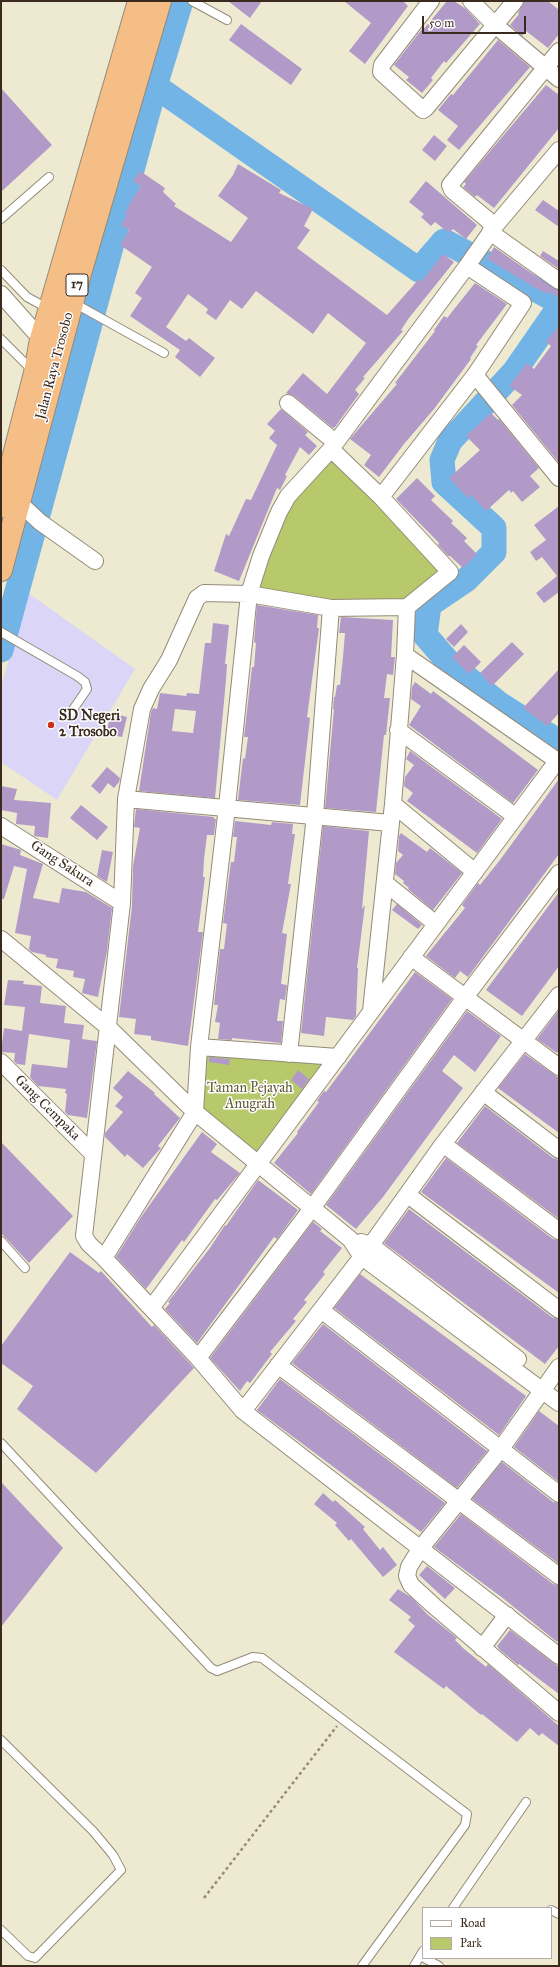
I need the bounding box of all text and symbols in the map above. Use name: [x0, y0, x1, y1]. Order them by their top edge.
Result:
scale bar: [424, 8, 528, 34]
text: 50 m: [429, 16, 454, 30]
road number: 17: [66, 274, 88, 296]
street label: Jalan Raya Trosobo: [33, 311, 77, 421]
place label: SD Negeri 2 Trosobo: [59, 709, 120, 742]
marker: SD Negeri 2 Trosobo: [46, 720, 56, 730]
street label: Gang Sakura: [27, 837, 97, 891]
street label: Gang Cempaka: [11, 1072, 83, 1144]
park label: Taman Pejayah Anugrah: [207, 1081, 293, 1114]
legend: [422, 1907, 552, 1959]
text: Road: [460, 1916, 486, 1930]
text: Park: [460, 1936, 482, 1950]

